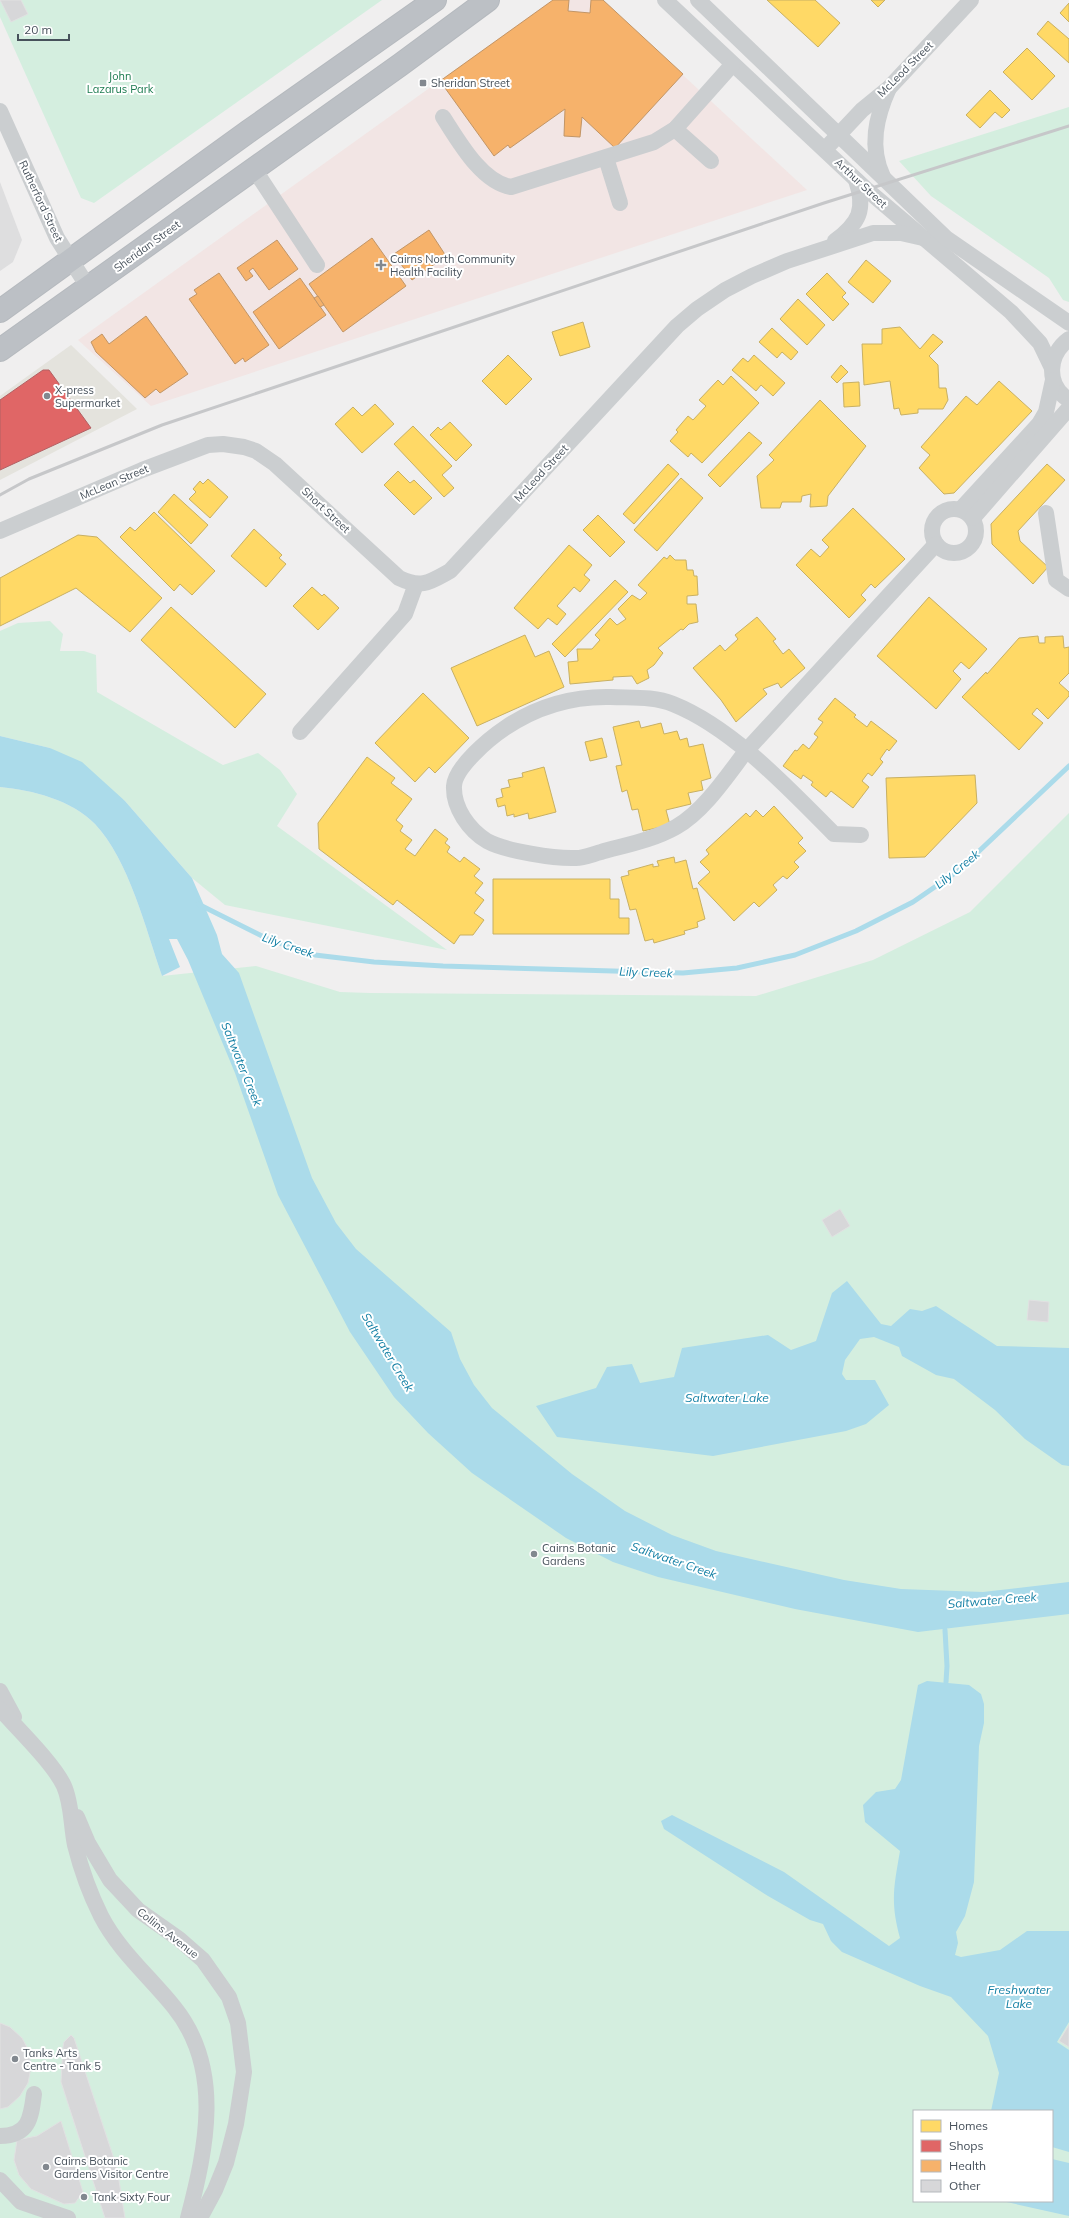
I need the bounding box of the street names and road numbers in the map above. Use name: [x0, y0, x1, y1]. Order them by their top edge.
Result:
street label: McLeod Street: [874, 38, 936, 100]
street label: Arthur Street: [832, 155, 890, 211]
street label: Rutherford Street: [16, 158, 66, 244]
street label: Sheridan Street: [111, 217, 183, 275]
street label: McLeod Street: [511, 441, 571, 504]
street label: McLean Street: [78, 461, 151, 503]
street label: Short Street: [299, 484, 353, 536]
street label: Collins Avenue: [134, 1905, 202, 1961]

